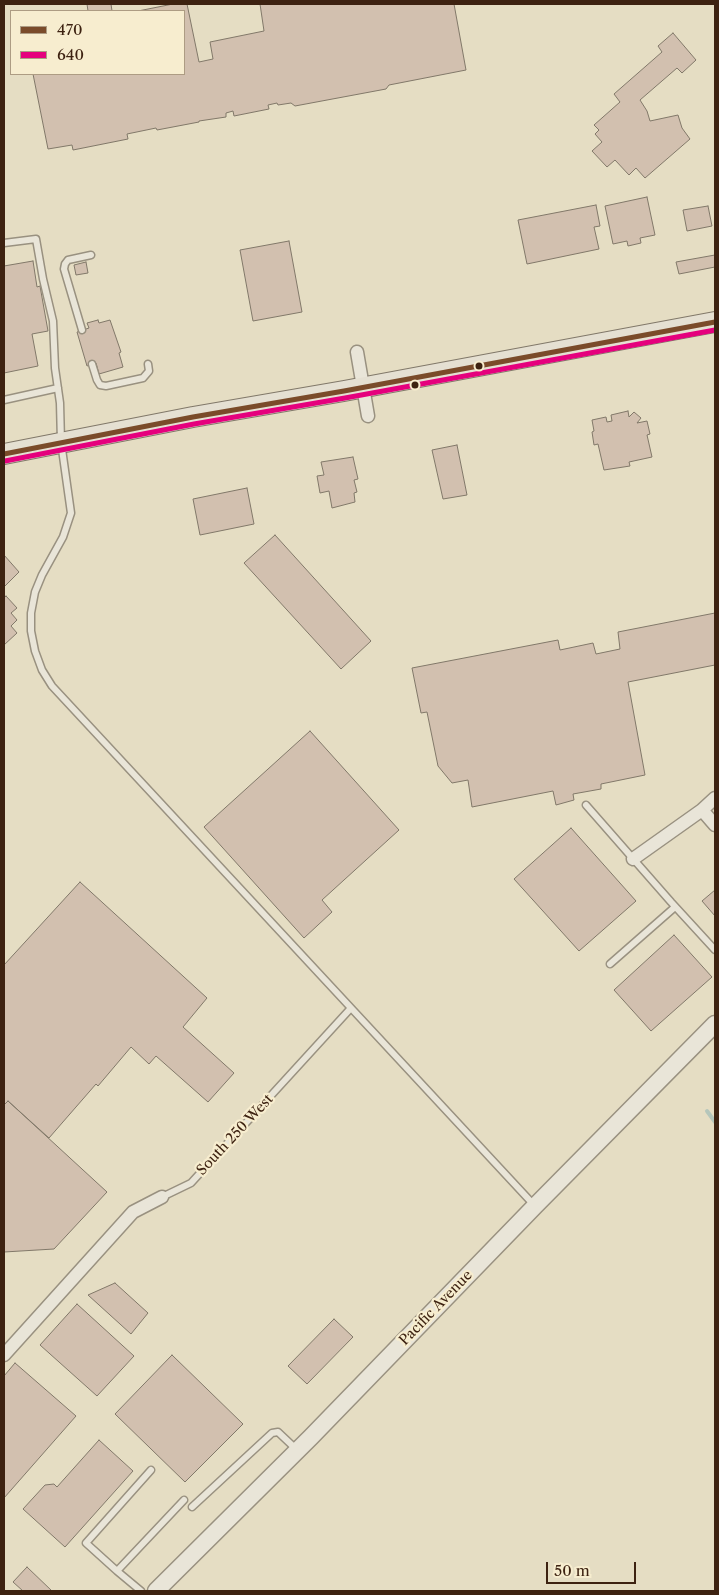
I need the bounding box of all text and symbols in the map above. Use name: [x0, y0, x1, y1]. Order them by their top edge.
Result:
legend: [10, 10, 185, 75]
text: 470: [57, 20, 83, 39]
text: 640: [57, 45, 84, 64]
unlabelled marker: [474, 361, 484, 371]
unlabelled marker: [410, 380, 420, 390]
street label: South 250 West: [193, 1091, 277, 1179]
street label: Pacific Avenue: [396, 1267, 476, 1349]
scale bar: [549, 1552, 639, 1584]
text: 50 m: [554, 1561, 590, 1580]

